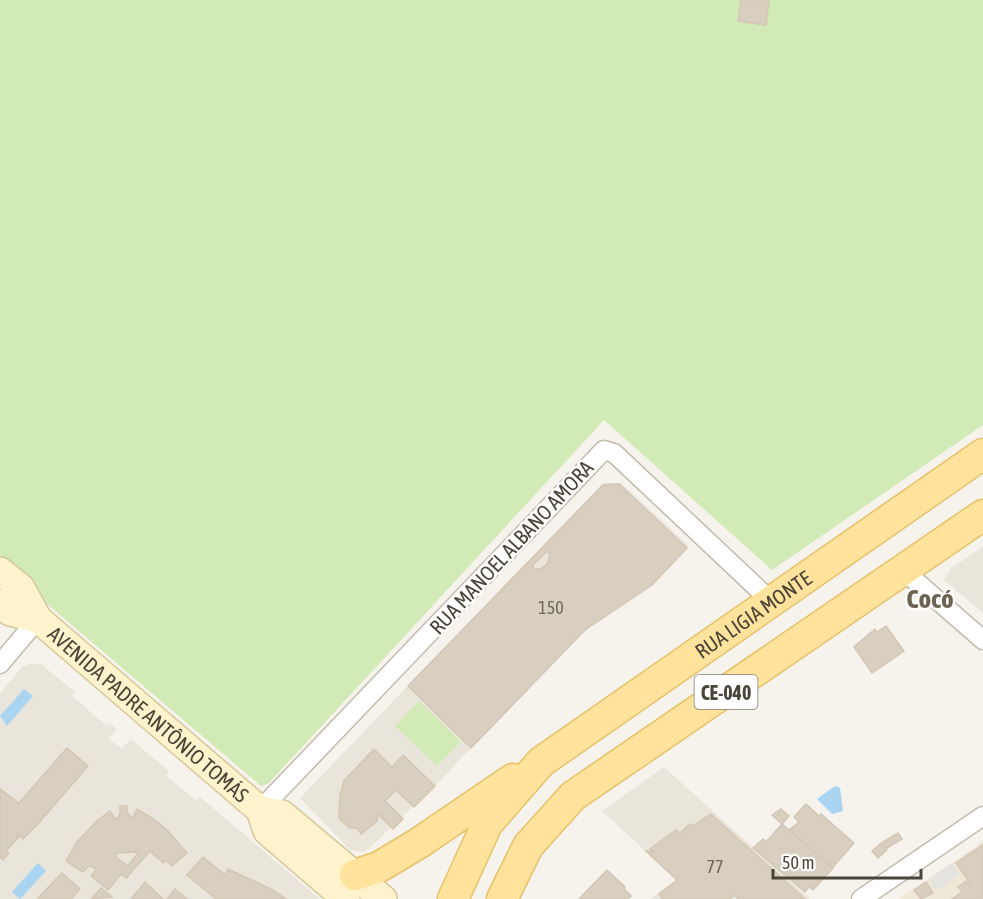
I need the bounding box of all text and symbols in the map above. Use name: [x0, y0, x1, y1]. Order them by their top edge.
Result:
street label: RUA MANOEL ALBANO AMORA: [424, 455, 598, 639]
street label: RUA LIGIA MONTE: [690, 565, 816, 663]
district label: Cocó: [906, 583, 954, 614]
house number: 150: [538, 597, 564, 618]
street label: AVENIDA PADRE ANTÔNIO TOMÁS: [43, 621, 254, 807]
road number: CE-040: [694, 675, 758, 709]
scale bar: [773, 842, 922, 880]
text: 50 m: [782, 852, 814, 873]
house number: 77: [707, 856, 723, 877]

